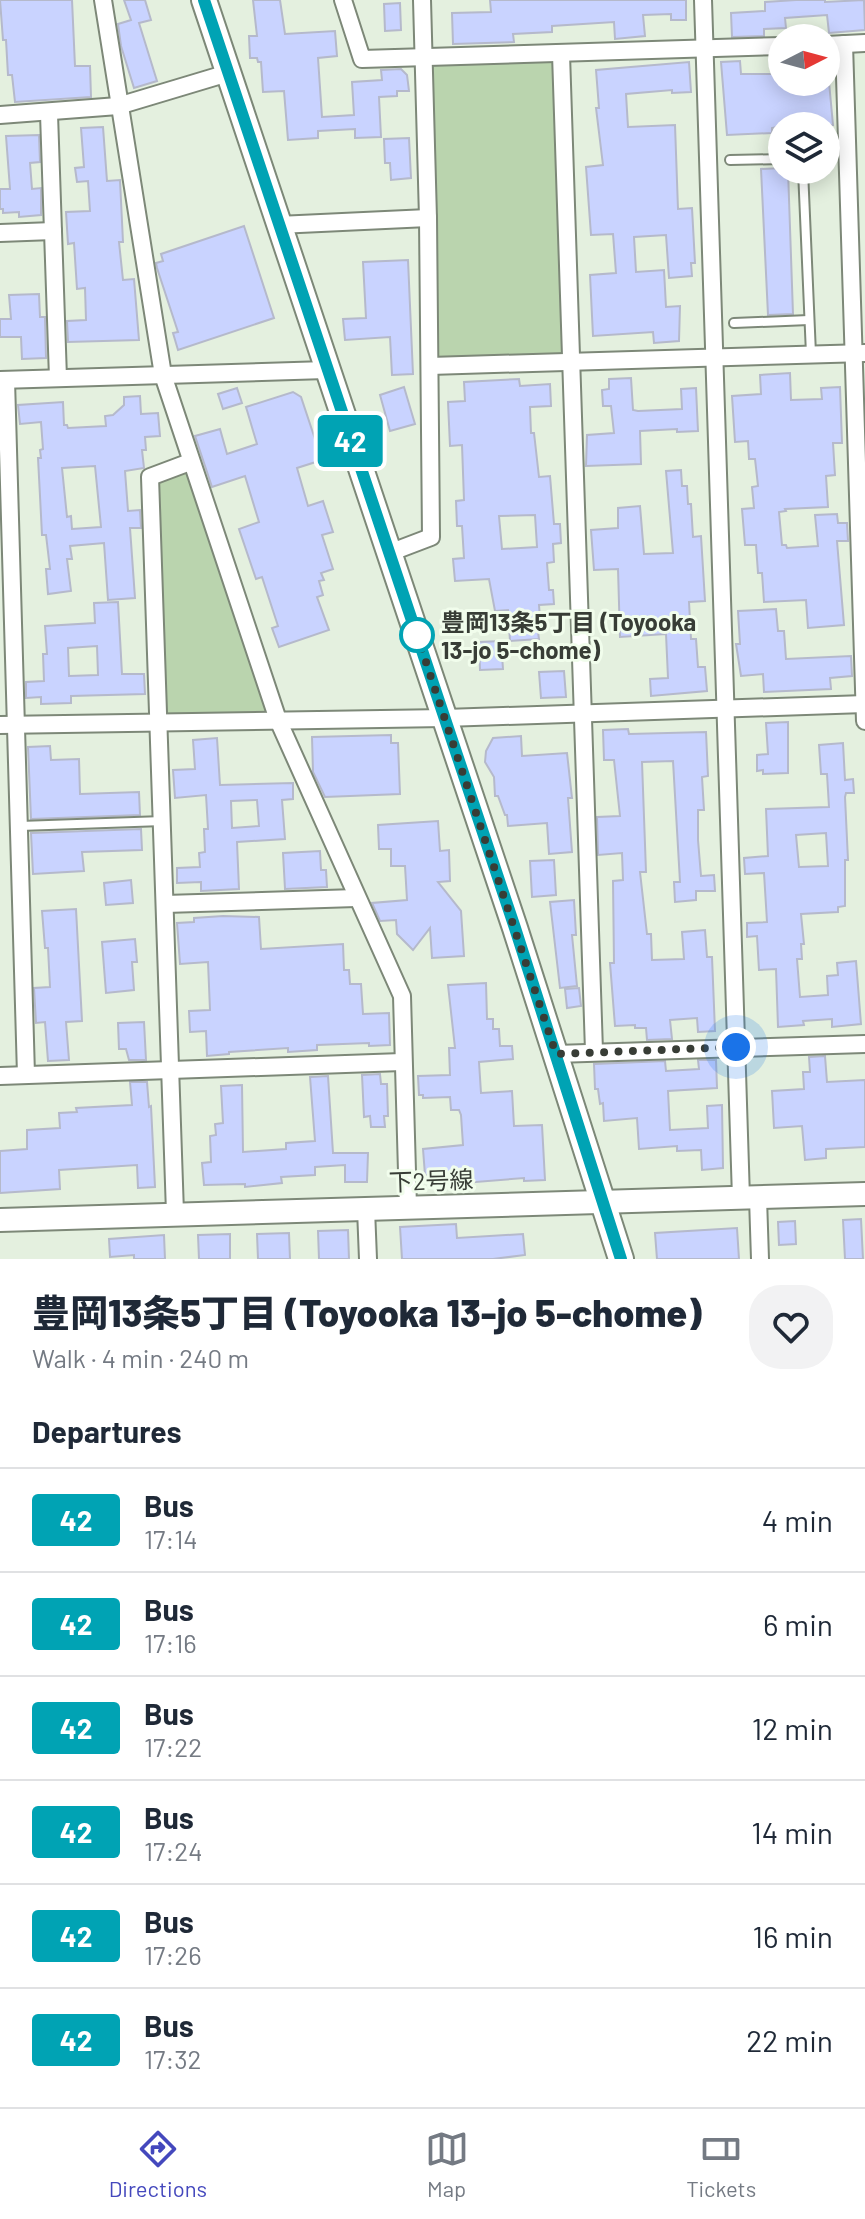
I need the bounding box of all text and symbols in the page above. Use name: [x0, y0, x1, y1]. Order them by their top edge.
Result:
north arrow: [768, 24, 840, 96]
map controls: [768, 24, 840, 184]
button: layers: [768, 112, 840, 184]
line badge: 42: [314, 415, 386, 467]
text: 42: [334, 424, 366, 458]
place label: 豊岡13条5丁目 (Toyooka 13-jo 5-chome): [441, 607, 696, 664]
marker: 豊岡13条5丁目 (Toyooka 13-jo 5-chome): [400, 618, 434, 652]
your location: [716, 1027, 756, 1067]
street label: 下2号線: [388, 1164, 474, 1196]
button: heart: [749, 1285, 833, 1369]
text: 豊岡13条5丁目 (Toyooka 13-jo 5-chome): [32, 1289, 702, 1335]
text: Walk · 4 min · 240 m: [32, 1342, 249, 1373]
text: Departures: [32, 1413, 182, 1449]
text: Bus: [144, 1487, 194, 1523]
text: 4 min: [762, 1502, 833, 1538]
text: 42: [60, 1503, 92, 1537]
text: 17:14: [144, 1523, 198, 1554]
text: Bus: [144, 1591, 194, 1627]
text: 6 min: [763, 1606, 833, 1642]
text: 42: [60, 1607, 92, 1641]
text: 17:16: [144, 1627, 197, 1658]
text: Bus: [144, 1695, 194, 1731]
text: 12 min: [752, 1710, 833, 1746]
text: 42: [60, 1711, 92, 1745]
text: 17:22: [144, 1731, 202, 1762]
text: Bus: [144, 1799, 194, 1835]
text: 14 min: [751, 1814, 833, 1850]
text: 42: [60, 1815, 92, 1849]
text: 17:24: [144, 1835, 202, 1866]
text: Bus: [144, 1903, 194, 1939]
text: 16 min: [752, 1918, 833, 1954]
text: 42: [60, 1919, 92, 1953]
text: 17:26: [144, 1939, 202, 1970]
text: Bus: [144, 2007, 194, 2043]
text: 22 min: [746, 2022, 833, 2058]
text: 42: [60, 2023, 92, 2057]
text: 17:32: [144, 2043, 202, 2074]
tab: Directions: [109, 2127, 207, 2201]
tab: Map: [425, 2127, 469, 2201]
tab: Tickets: [686, 2127, 756, 2201]

